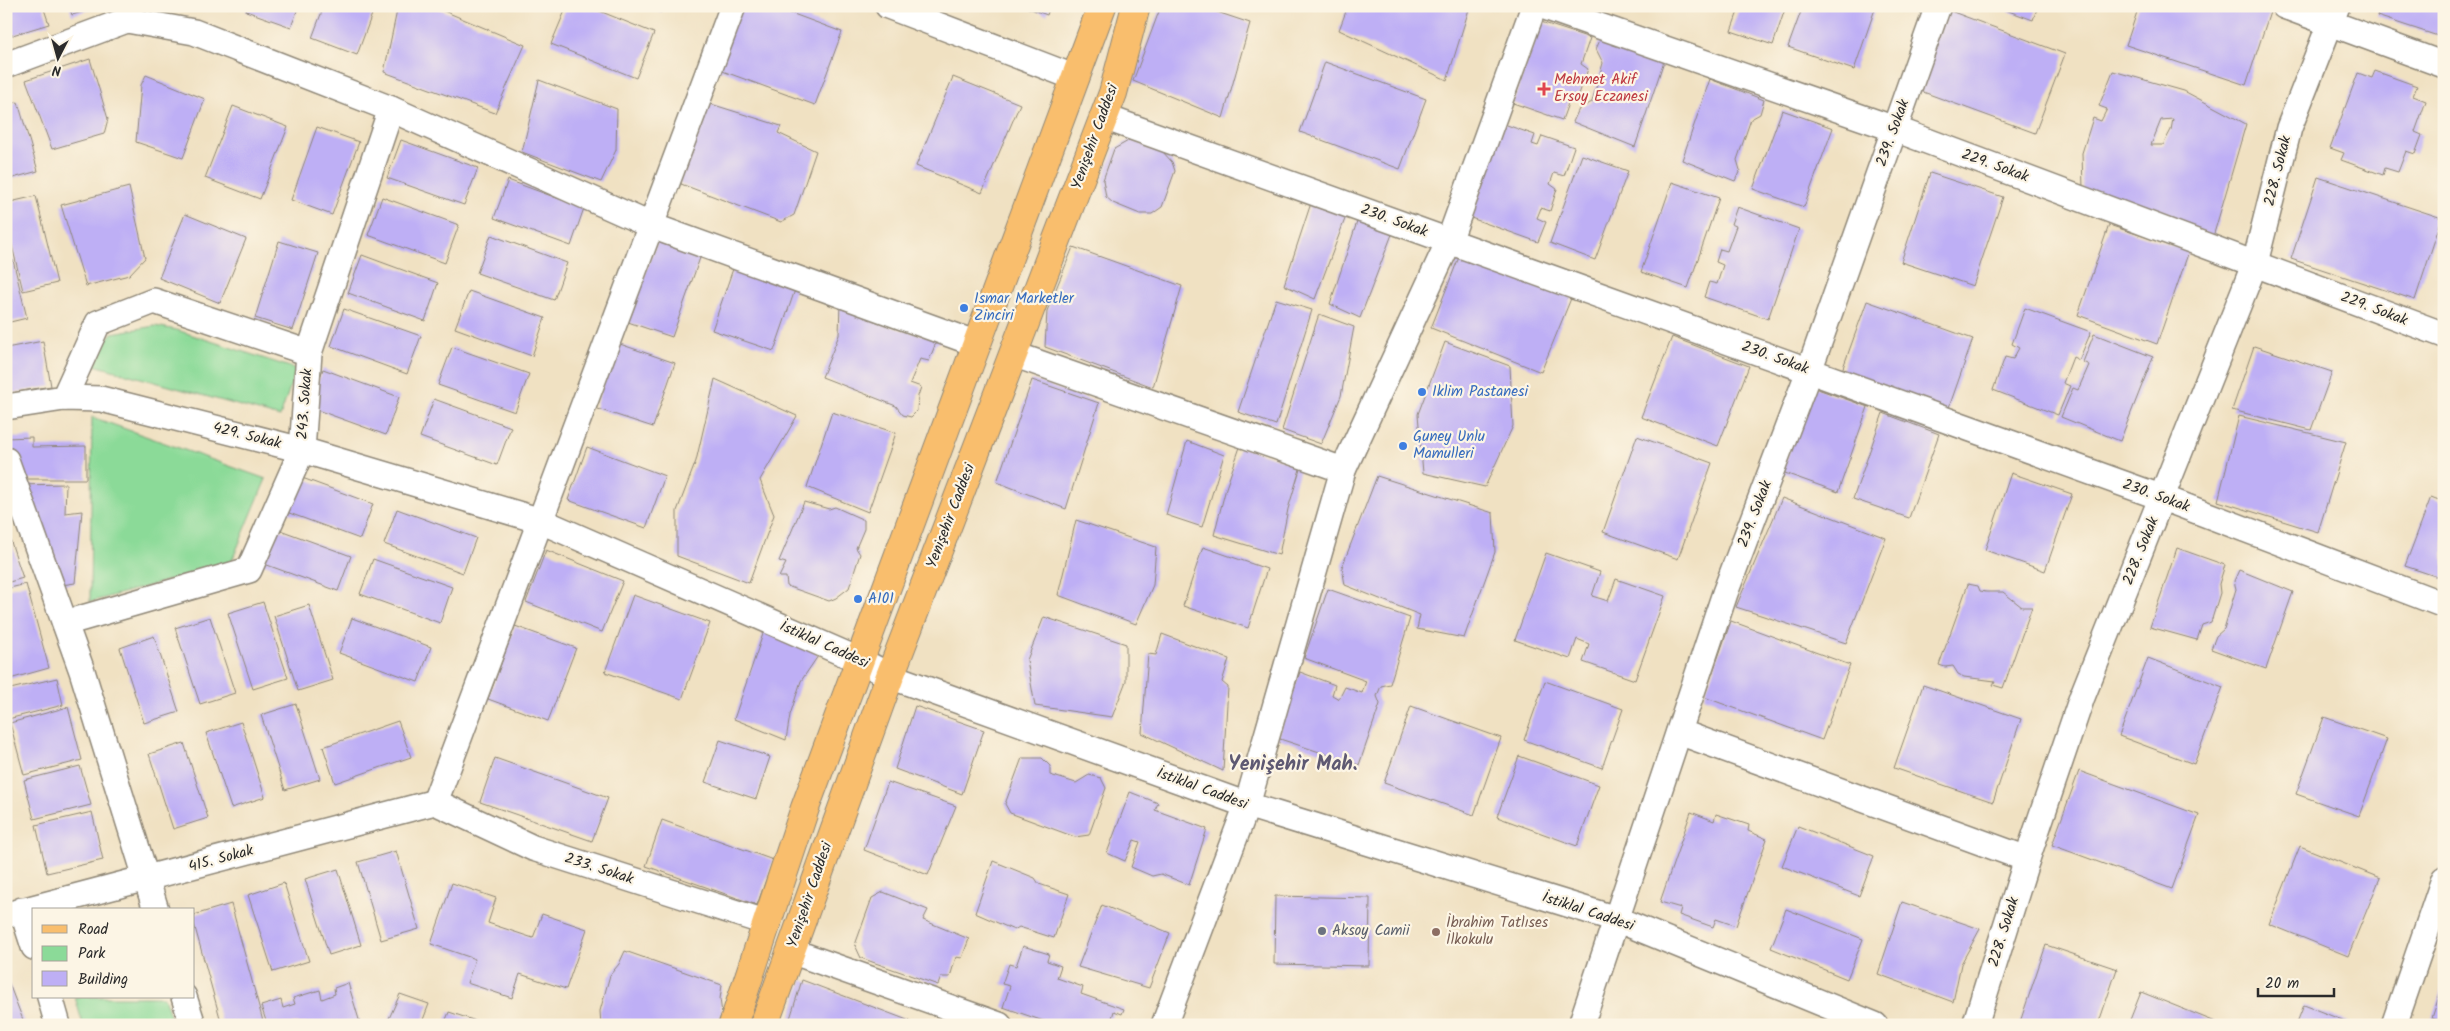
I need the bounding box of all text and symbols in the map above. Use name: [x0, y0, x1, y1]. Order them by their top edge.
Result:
north arrow: [32, 32, 82, 82]
text: N: [51, 59, 62, 81]
place label: Mehmet Akif Ersoy Eczanesi: [1554, 68, 1649, 109]
street label: Yenişehir Caddesi: [1065, 80, 1126, 193]
marker: Mehmet Akif Ersoy Eczanesi: [1538, 83, 1550, 95]
street label: 239. Sokak: [1870, 95, 1917, 170]
street label: 228. Sokak: [2258, 132, 2299, 209]
street label: 229. Sokak: [1958, 143, 2033, 190]
street label: 230. Sokak: [1357, 198, 1432, 245]
street label: 229. Sokak: [2337, 285, 2412, 333]
place label: Ismar Marketler Zinciri: [974, 287, 1075, 328]
marker: Ismar Marketler Zinciri: [958, 302, 970, 314]
street label: 230. Sokak: [1738, 335, 1813, 382]
street label: 243. Sokak: [291, 367, 320, 440]
place label: Iklim Pastanesi: [1432, 380, 1529, 404]
marker: Iklim Pastanesi: [1416, 386, 1428, 398]
street label: 429. Sokak: [210, 416, 285, 456]
place label: Guney Unlu Mamulleri: [1413, 425, 1485, 466]
marker: Guney Unlu Mamulleri: [1397, 440, 1409, 452]
street label: Yenişehir Caddesi: [920, 459, 982, 572]
street label: 230. Sokak: [2119, 473, 2194, 520]
street label: 239. Sokak: [1731, 476, 1779, 551]
street label: 228. Sokak: [2116, 512, 2166, 589]
place label: A101: [868, 587, 894, 611]
marker: A101: [852, 593, 864, 605]
street label: İstiklal Caddesi: [775, 615, 874, 676]
district label: Yenişehir Mah.: [1228, 749, 1358, 781]
street label: İstiklal Caddesi: [1153, 761, 1252, 817]
street label: Yenişehir Caddesi: [781, 838, 840, 951]
street label: 415. Sokak: [186, 839, 257, 879]
street label: 233. Sokak: [561, 847, 638, 892]
street label: İstiklal Caddesi: [1539, 886, 1638, 939]
street label: 228. Sokak: [1982, 893, 2026, 970]
legend: [32, 908, 195, 998]
place label: İbrahim Tatlıses İlkokulu: [1446, 911, 1549, 952]
text: Road: [78, 918, 109, 942]
place label: Aksoy Camii: [1332, 919, 1411, 943]
marker: Aksoy Camii: [1316, 925, 1328, 937]
marker: İbrahim Tatlıses İlkokulu: [1430, 926, 1442, 938]
text: Park: [78, 942, 106, 966]
scale bar: [2258, 966, 2334, 998]
text: Building: [78, 968, 128, 992]
text: 20 m: [2265, 972, 2299, 996]

